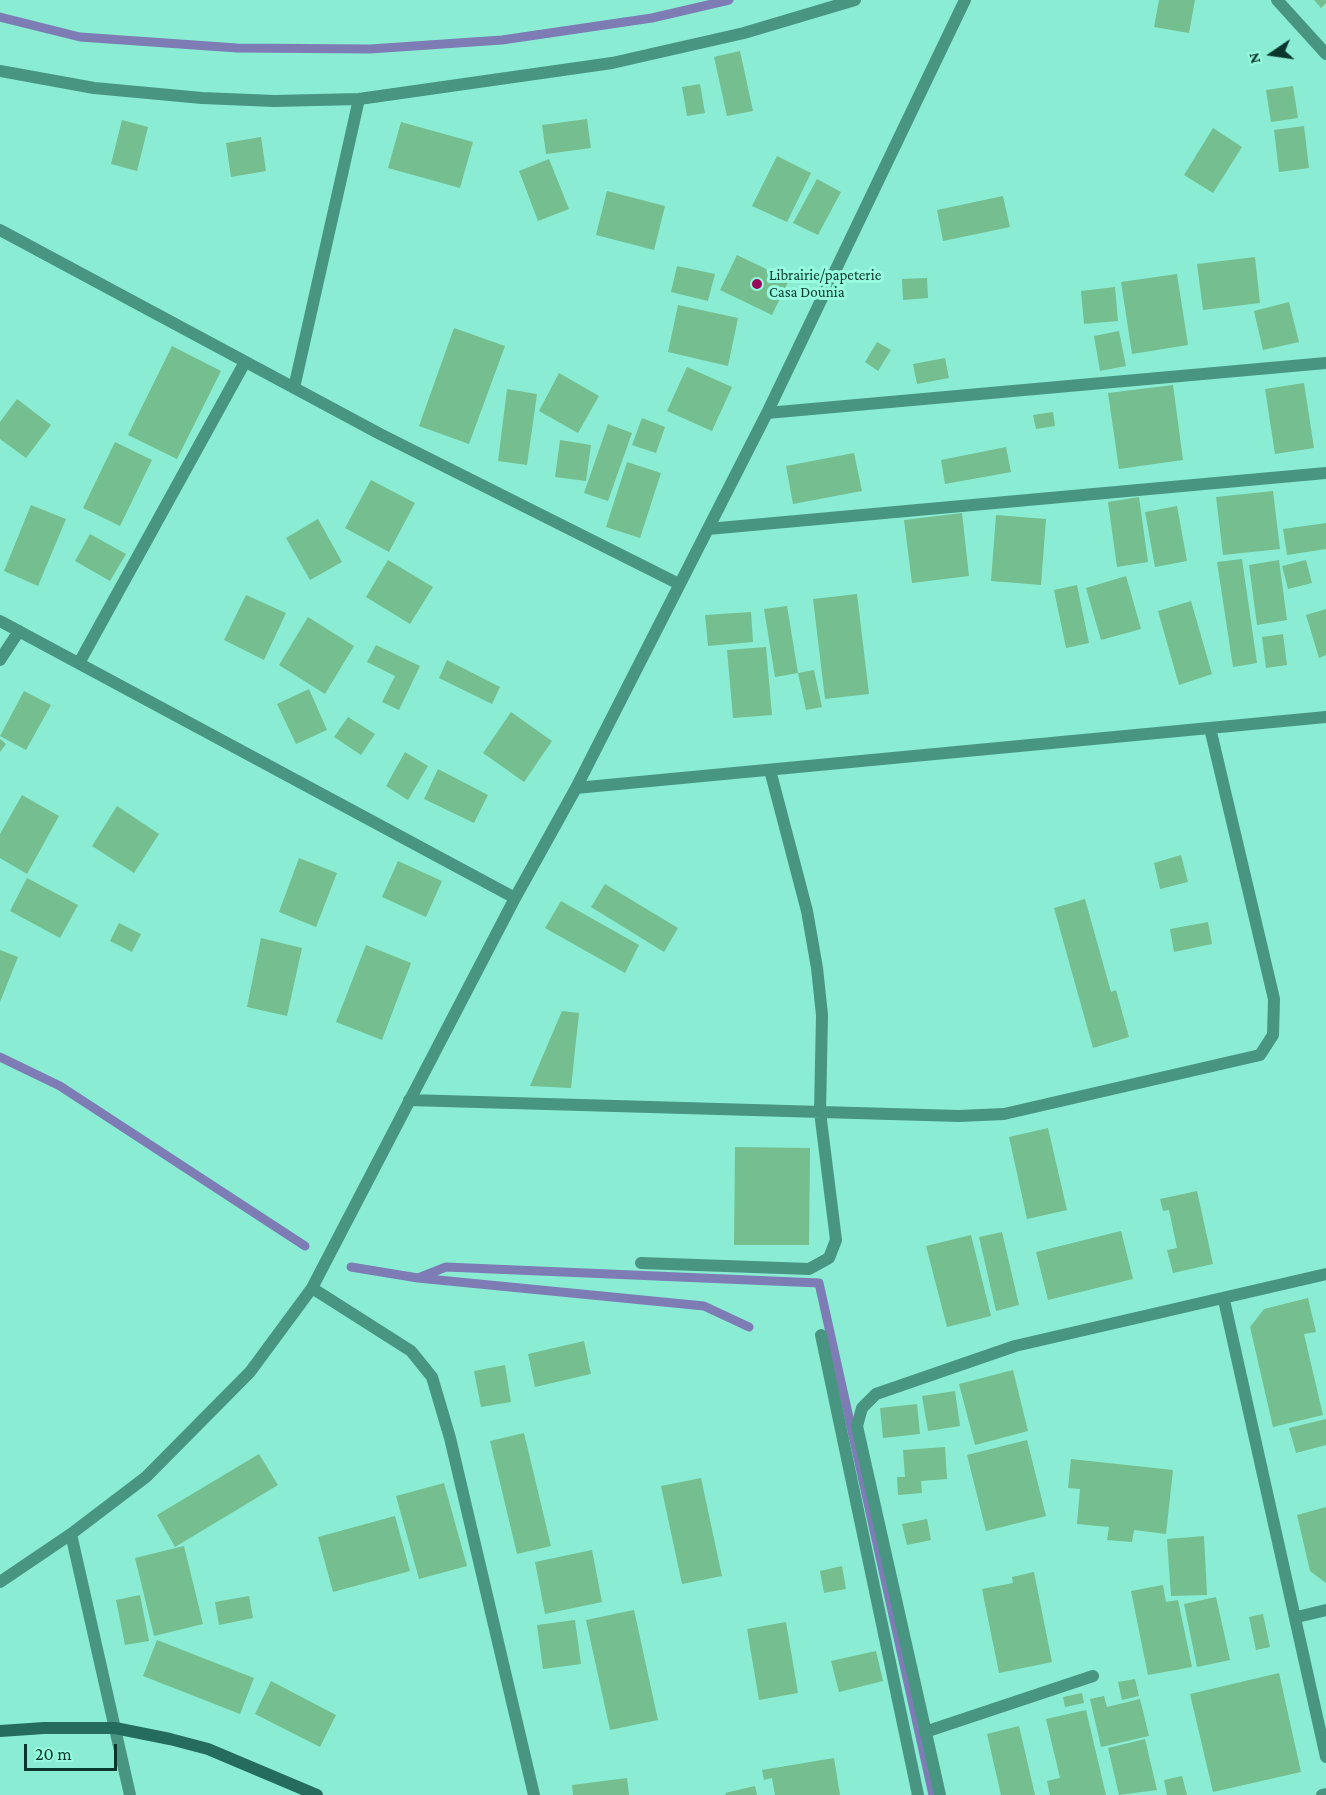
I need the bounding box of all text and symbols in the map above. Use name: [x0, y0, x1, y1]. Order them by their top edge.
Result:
north arrow: [1242, 24, 1302, 84]
text: N: [1244, 51, 1263, 65]
place label: Librairie/papeterie Casa Dounia: [769, 266, 881, 301]
marker: Librairie/papeterie Casa Dounia: [750, 277, 764, 291]
scale bar: [27, 1732, 120, 1770]
text: 20 m: [35, 1744, 72, 1764]

